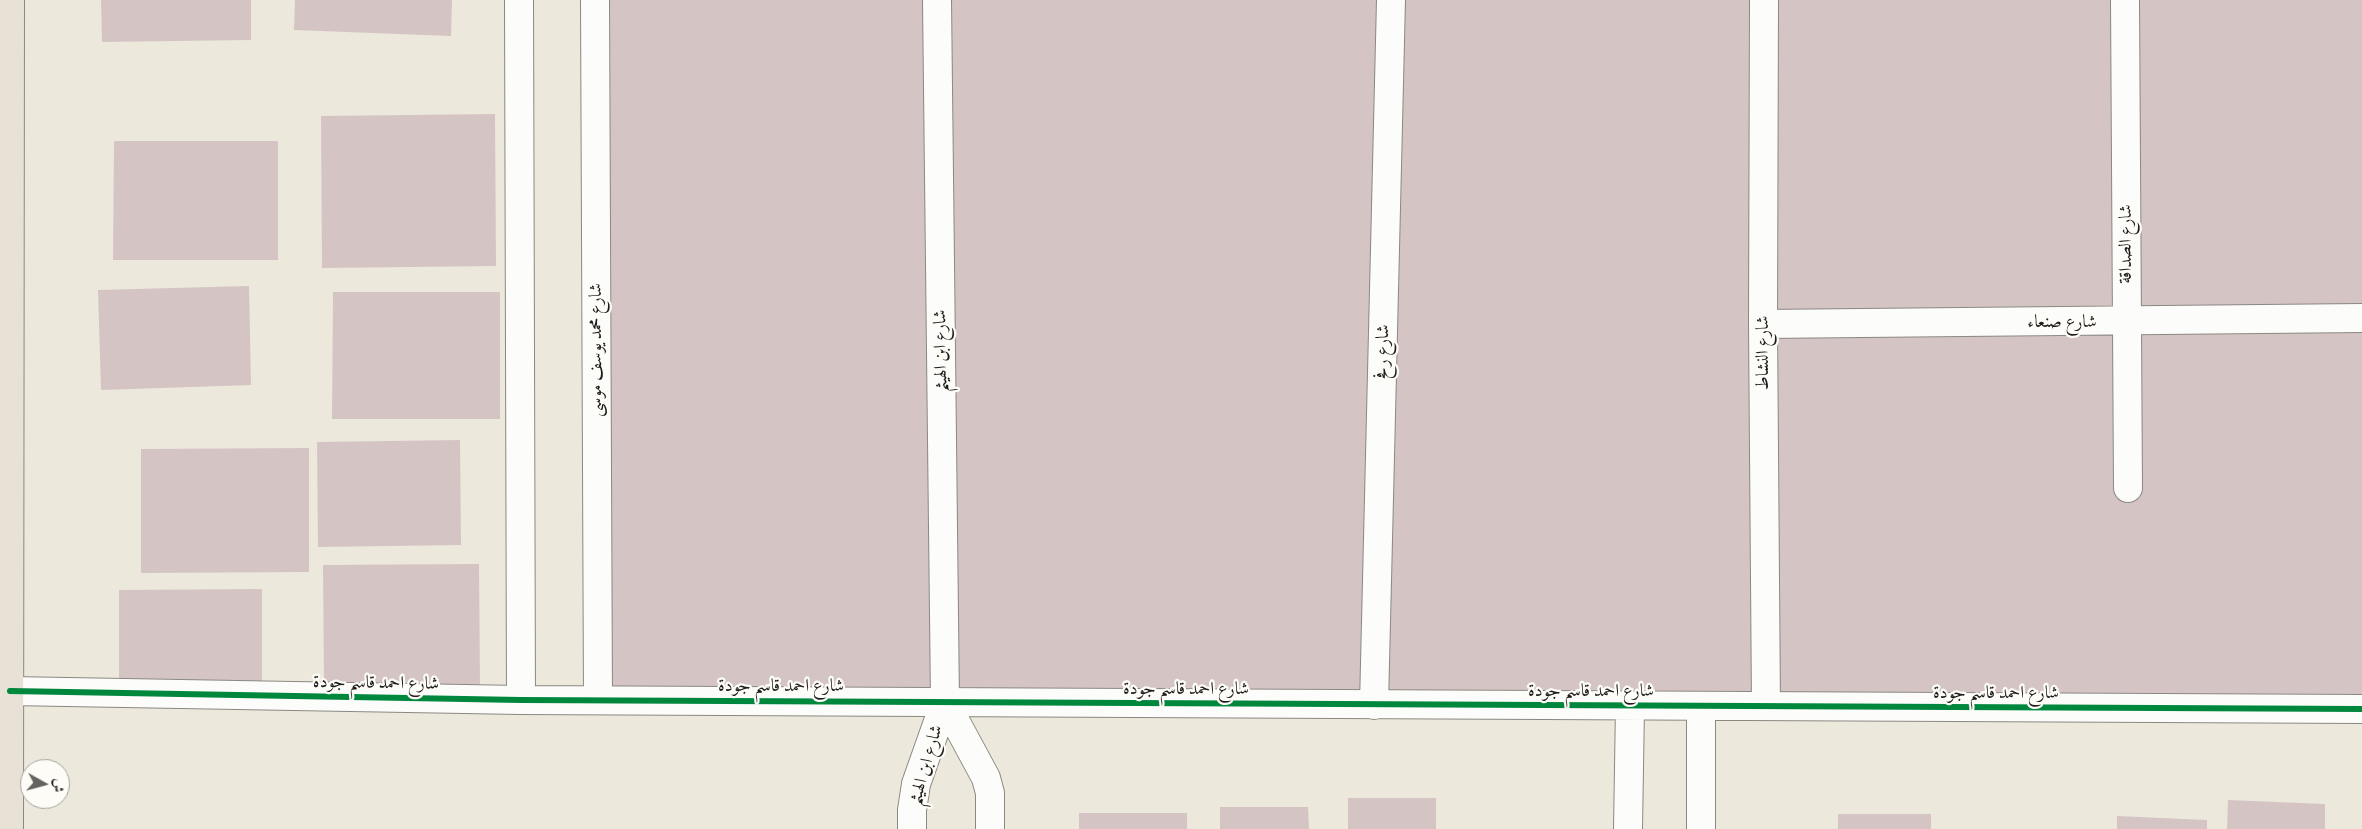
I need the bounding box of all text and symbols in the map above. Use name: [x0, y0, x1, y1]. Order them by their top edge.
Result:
street label: شارع الصداقة: [2115, 204, 2137, 284]
street label: شارع محمد يوسف موسى: [585, 283, 607, 417]
street label: شارع ابن الهيثم: [929, 310, 953, 392]
street label: شارع صنعاء: [2027, 311, 2097, 333]
street label: شارع النشاط: [1752, 316, 1774, 390]
street label: شارع رفح: [1372, 324, 1394, 380]
street label: شارع احمد قاسم جودة: [313, 671, 439, 695]
street label: شارع احمد قاسم جودة: [718, 675, 844, 697]
street label: شارع احمد قاسم جودة: [1123, 678, 1249, 700]
street label: شارع احمد قاسم جودة: [1528, 680, 1654, 702]
street label: شارع احمد قاسم جودة: [1933, 682, 2059, 704]
street label: شارع ابن الهيثم: [904, 722, 948, 808]
north arrow: [20, 759, 70, 809]
text: ش: [49, 778, 69, 794]

